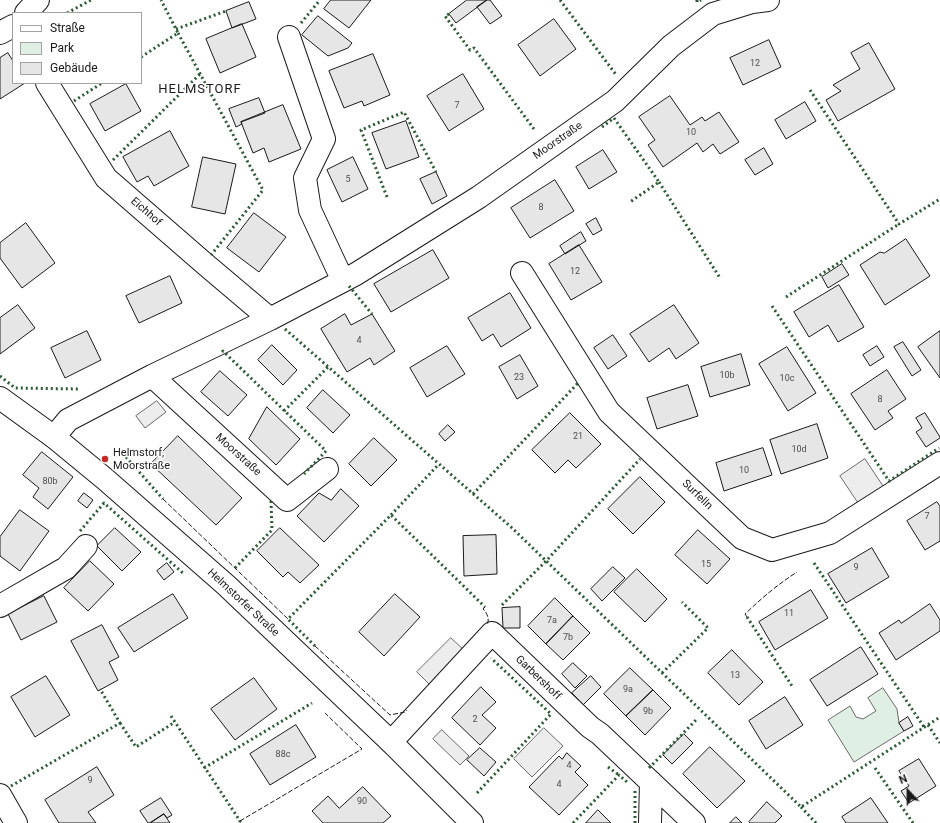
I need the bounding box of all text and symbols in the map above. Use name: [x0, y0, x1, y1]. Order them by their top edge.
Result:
legend: [12, 12, 142, 84]
text: Straße: [50, 21, 85, 35]
text: Park: [50, 41, 74, 55]
house number: 12: [750, 59, 760, 69]
text: Gebäude: [50, 61, 98, 75]
district label: HELMSTORF: [158, 82, 242, 98]
house number: 7: [454, 101, 460, 111]
street label: Moorstraße: [531, 119, 585, 163]
house number: 10: [686, 128, 696, 138]
house number: 5: [345, 175, 351, 185]
street label: Eichhof: [128, 195, 164, 229]
house number: 8: [538, 203, 544, 213]
house number: 12: [570, 267, 580, 277]
house number: 4: [356, 336, 362, 346]
house number: 10b: [719, 371, 735, 381]
house number: 23: [514, 373, 524, 383]
house number: 10c: [780, 374, 794, 384]
house number: 8: [877, 395, 883, 405]
street label: Moorstraße: [212, 431, 264, 479]
house number: 21: [573, 432, 583, 442]
house number: 10d: [791, 445, 807, 455]
place label: Helmstorf, Moorstraße: [113, 446, 170, 472]
marker: Helmstorf, Moorstraße: [100, 454, 110, 464]
house number: 10: [739, 466, 749, 476]
house number: 80b: [42, 477, 58, 487]
street label: Surfelln: [679, 477, 715, 513]
house number: 7: [924, 512, 930, 522]
house number: 15: [701, 560, 711, 570]
house number: 9: [853, 563, 859, 573]
street label: Helmstorfer Straße: [204, 566, 282, 640]
house number: 11: [784, 609, 794, 619]
house number: 7a: [547, 616, 557, 626]
house number: 7b: [563, 633, 573, 643]
street label: Garbershoff: [512, 653, 564, 703]
house number: 13: [730, 671, 740, 681]
house number: 9a: [623, 685, 633, 695]
house number: 9b: [643, 707, 653, 717]
house number: 2: [472, 715, 478, 725]
house number: 88c: [276, 750, 290, 760]
house number: 4: [566, 761, 572, 771]
north arrow: [888, 771, 928, 811]
text: N: [897, 772, 909, 787]
house number: 9: [87, 776, 93, 786]
house number: 4: [556, 780, 562, 790]
house number: 90: [357, 797, 367, 807]

